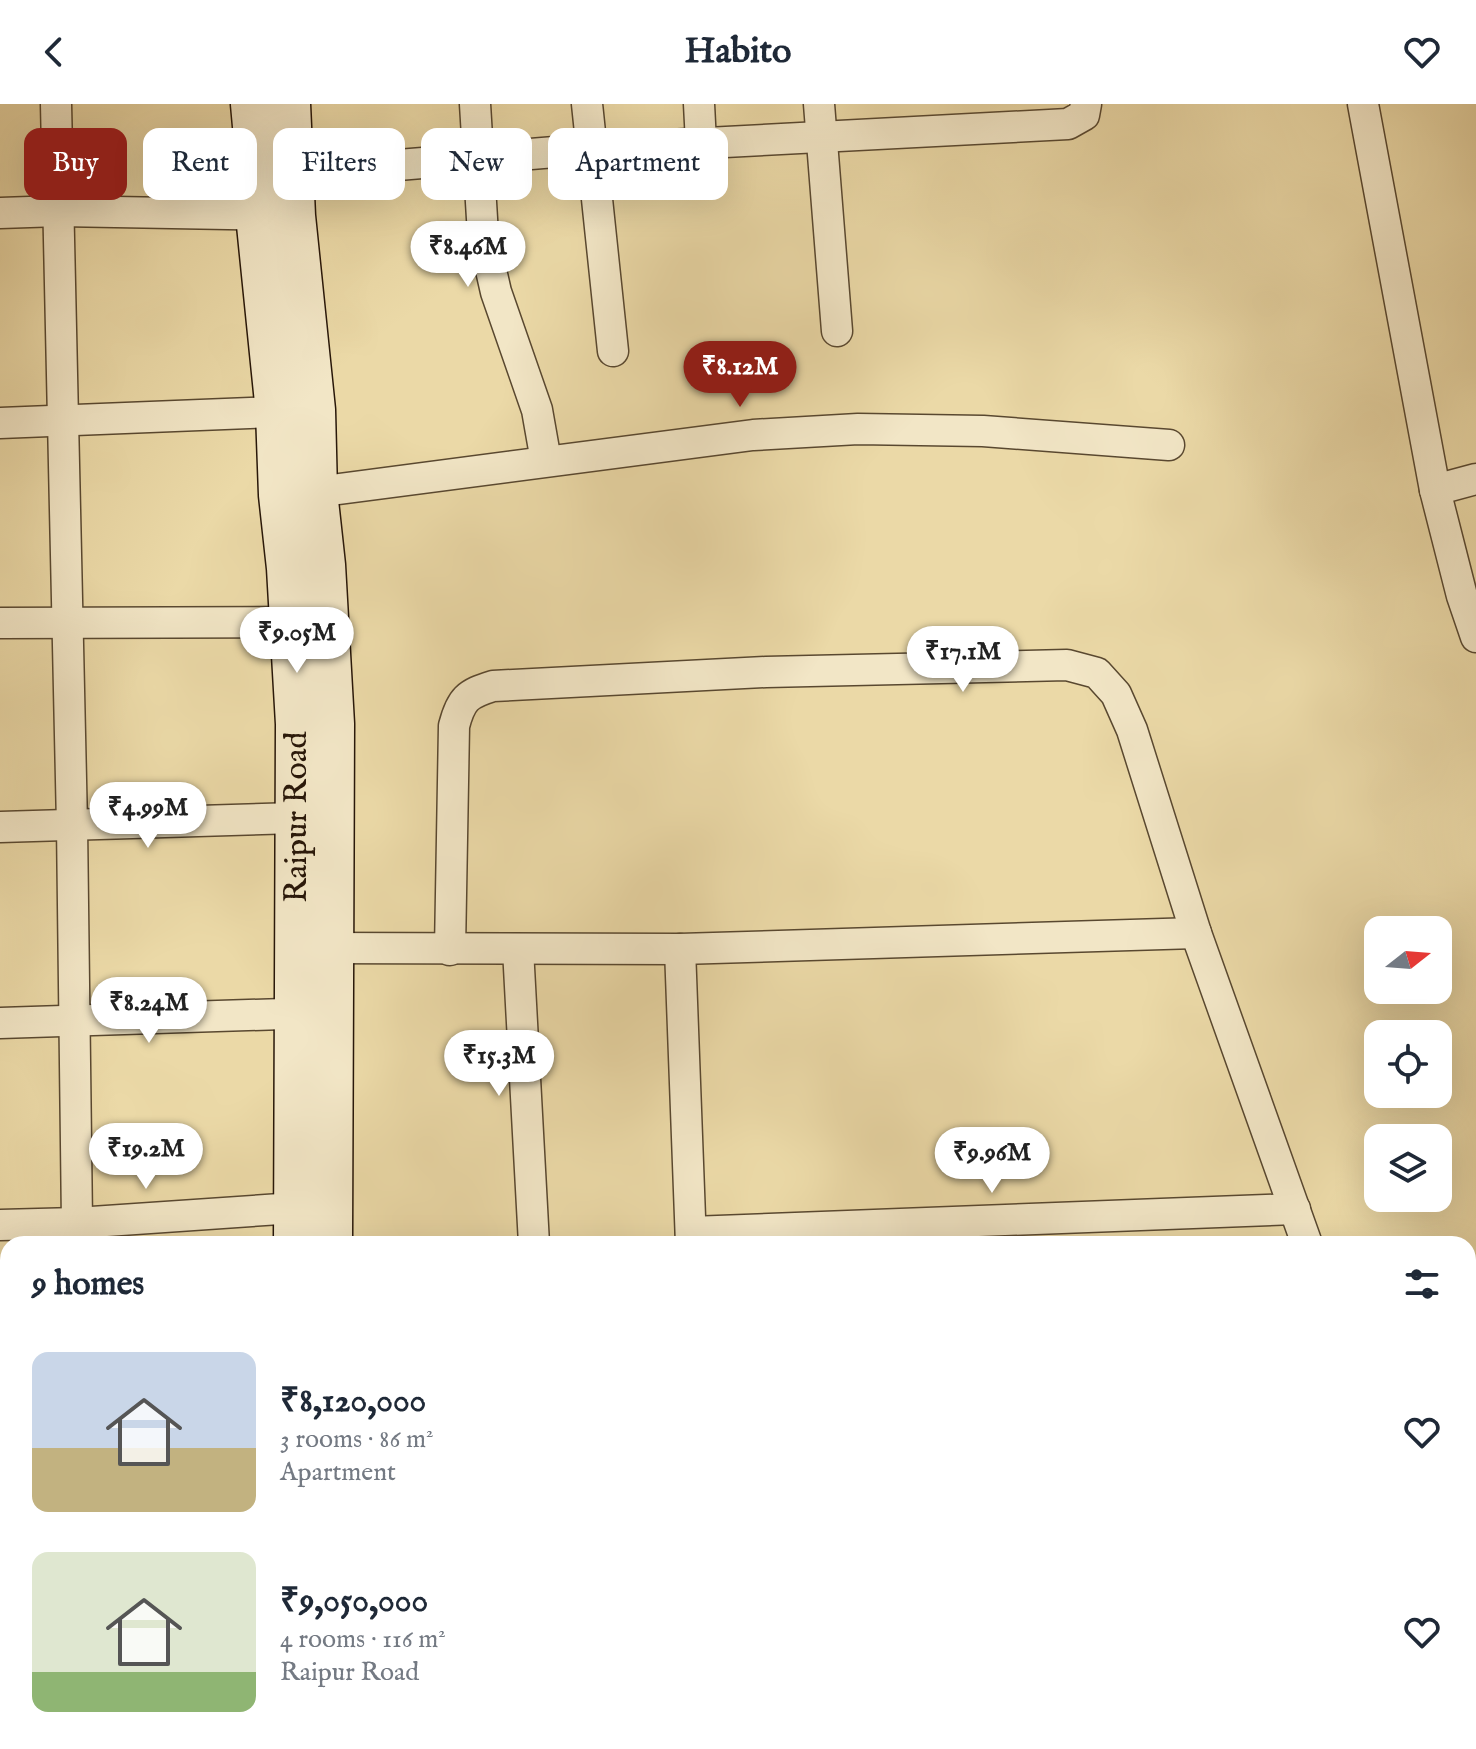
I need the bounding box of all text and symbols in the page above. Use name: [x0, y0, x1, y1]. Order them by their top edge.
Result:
text: Habito: [685, 29, 791, 75]
icon: back: [32, 30, 76, 74]
icon: heart: [1400, 30, 1444, 74]
chip: Buy: [24, 128, 127, 200]
chip: Rent: [143, 128, 257, 200]
chip: Filters: [273, 128, 405, 200]
chip: New: [421, 128, 532, 200]
chip: Apartment: [548, 128, 728, 200]
pin: ₹8.46M: [403, 221, 533, 289]
text: ₹8.46M: [429, 230, 508, 263]
pin: ₹8.12M: [675, 341, 805, 409]
text: ₹8.12M: [702, 350, 778, 383]
pin: ₹9.05M: [232, 607, 362, 675]
text: ₹9.05M: [258, 616, 336, 649]
pin: ₹17.1M: [898, 626, 1028, 694]
text: ₹17.1M: [925, 635, 1001, 668]
street label: Raipur Road: [277, 730, 318, 903]
pin: ₹4.99M: [83, 782, 213, 850]
text: ₹4.99M: [108, 791, 188, 824]
north arrow: [1364, 916, 1452, 1004]
map controls: [1364, 916, 1452, 1212]
pin: ₹8.24M: [84, 977, 214, 1045]
text: ₹8.24M: [109, 986, 189, 1019]
button: locate: [1364, 1020, 1452, 1108]
pin: ₹15.3M: [434, 1030, 564, 1098]
text: ₹15.3M: [462, 1039, 536, 1072]
pin: ₹19.2M: [81, 1123, 211, 1191]
button: layers: [1364, 1124, 1452, 1212]
pin: ₹9.96M: [927, 1127, 1057, 1195]
text: ₹19.2M: [107, 1132, 185, 1165]
text: ₹9.96M: [953, 1136, 1031, 1169]
icon: filters: [1400, 1262, 1444, 1306]
text: 9 homes: [32, 1263, 144, 1306]
text: ₹8,120,000: [280, 1380, 426, 1423]
icon: home: [96, 1384, 192, 1480]
icon: heart: [1400, 1410, 1444, 1454]
text: 3 rooms · 86 m²: [280, 1423, 433, 1456]
text: Apartment: [280, 1456, 396, 1489]
text: ₹9,050,000: [280, 1580, 428, 1623]
icon: home: [96, 1584, 192, 1680]
icon: heart: [1400, 1610, 1444, 1654]
text: 4 rooms · 116 m²: [280, 1623, 446, 1656]
text: Raipur Road: [280, 1656, 419, 1689]

